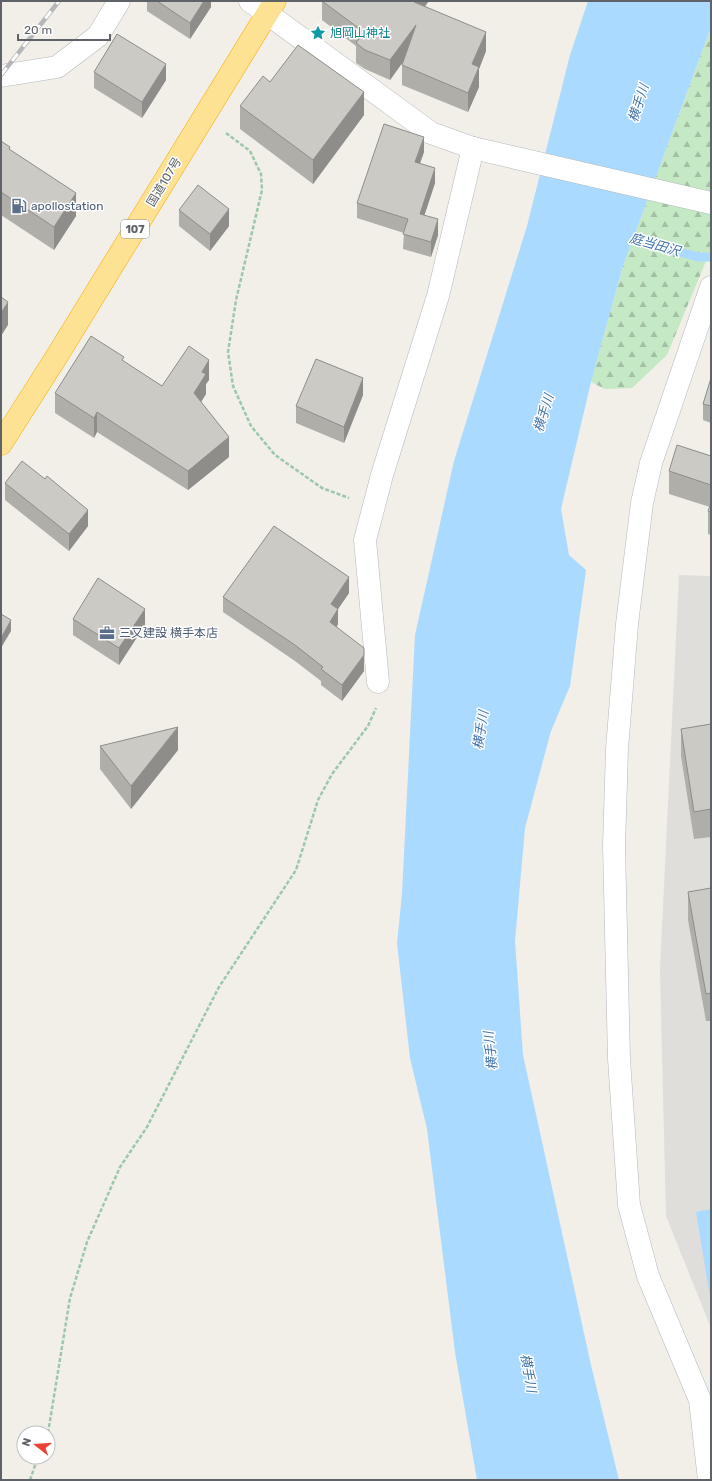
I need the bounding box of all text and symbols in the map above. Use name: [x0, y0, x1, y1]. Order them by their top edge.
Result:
scale bar: [18, 16, 110, 42]
text: 20 m: [24, 23, 52, 37]
place icon: 旭岡山神社: [309, 24, 327, 42]
place label: 旭岡山神社: [330, 26, 390, 40]
water label: 横手川: [625, 80, 652, 124]
street label: 国道107号: [144, 155, 184, 209]
fuel station icon: apollostation: [10, 197, 28, 215]
place label: apollostation: [31, 199, 104, 213]
road number: 107: [121, 220, 149, 238]
water label: 庭当田沢: [628, 230, 684, 259]
water label: 横手川: [531, 390, 557, 434]
office icon: 三又建設 横手本店: [98, 624, 116, 642]
place label: 三又建設 横手本店: [119, 626, 218, 640]
water label: 横手川: [470, 708, 491, 751]
water label: 横手川: [481, 1029, 500, 1071]
water label: 横手川: [518, 1353, 540, 1396]
north arrow: [16, 1425, 56, 1465]
text: N: [20, 1436, 34, 1448]

